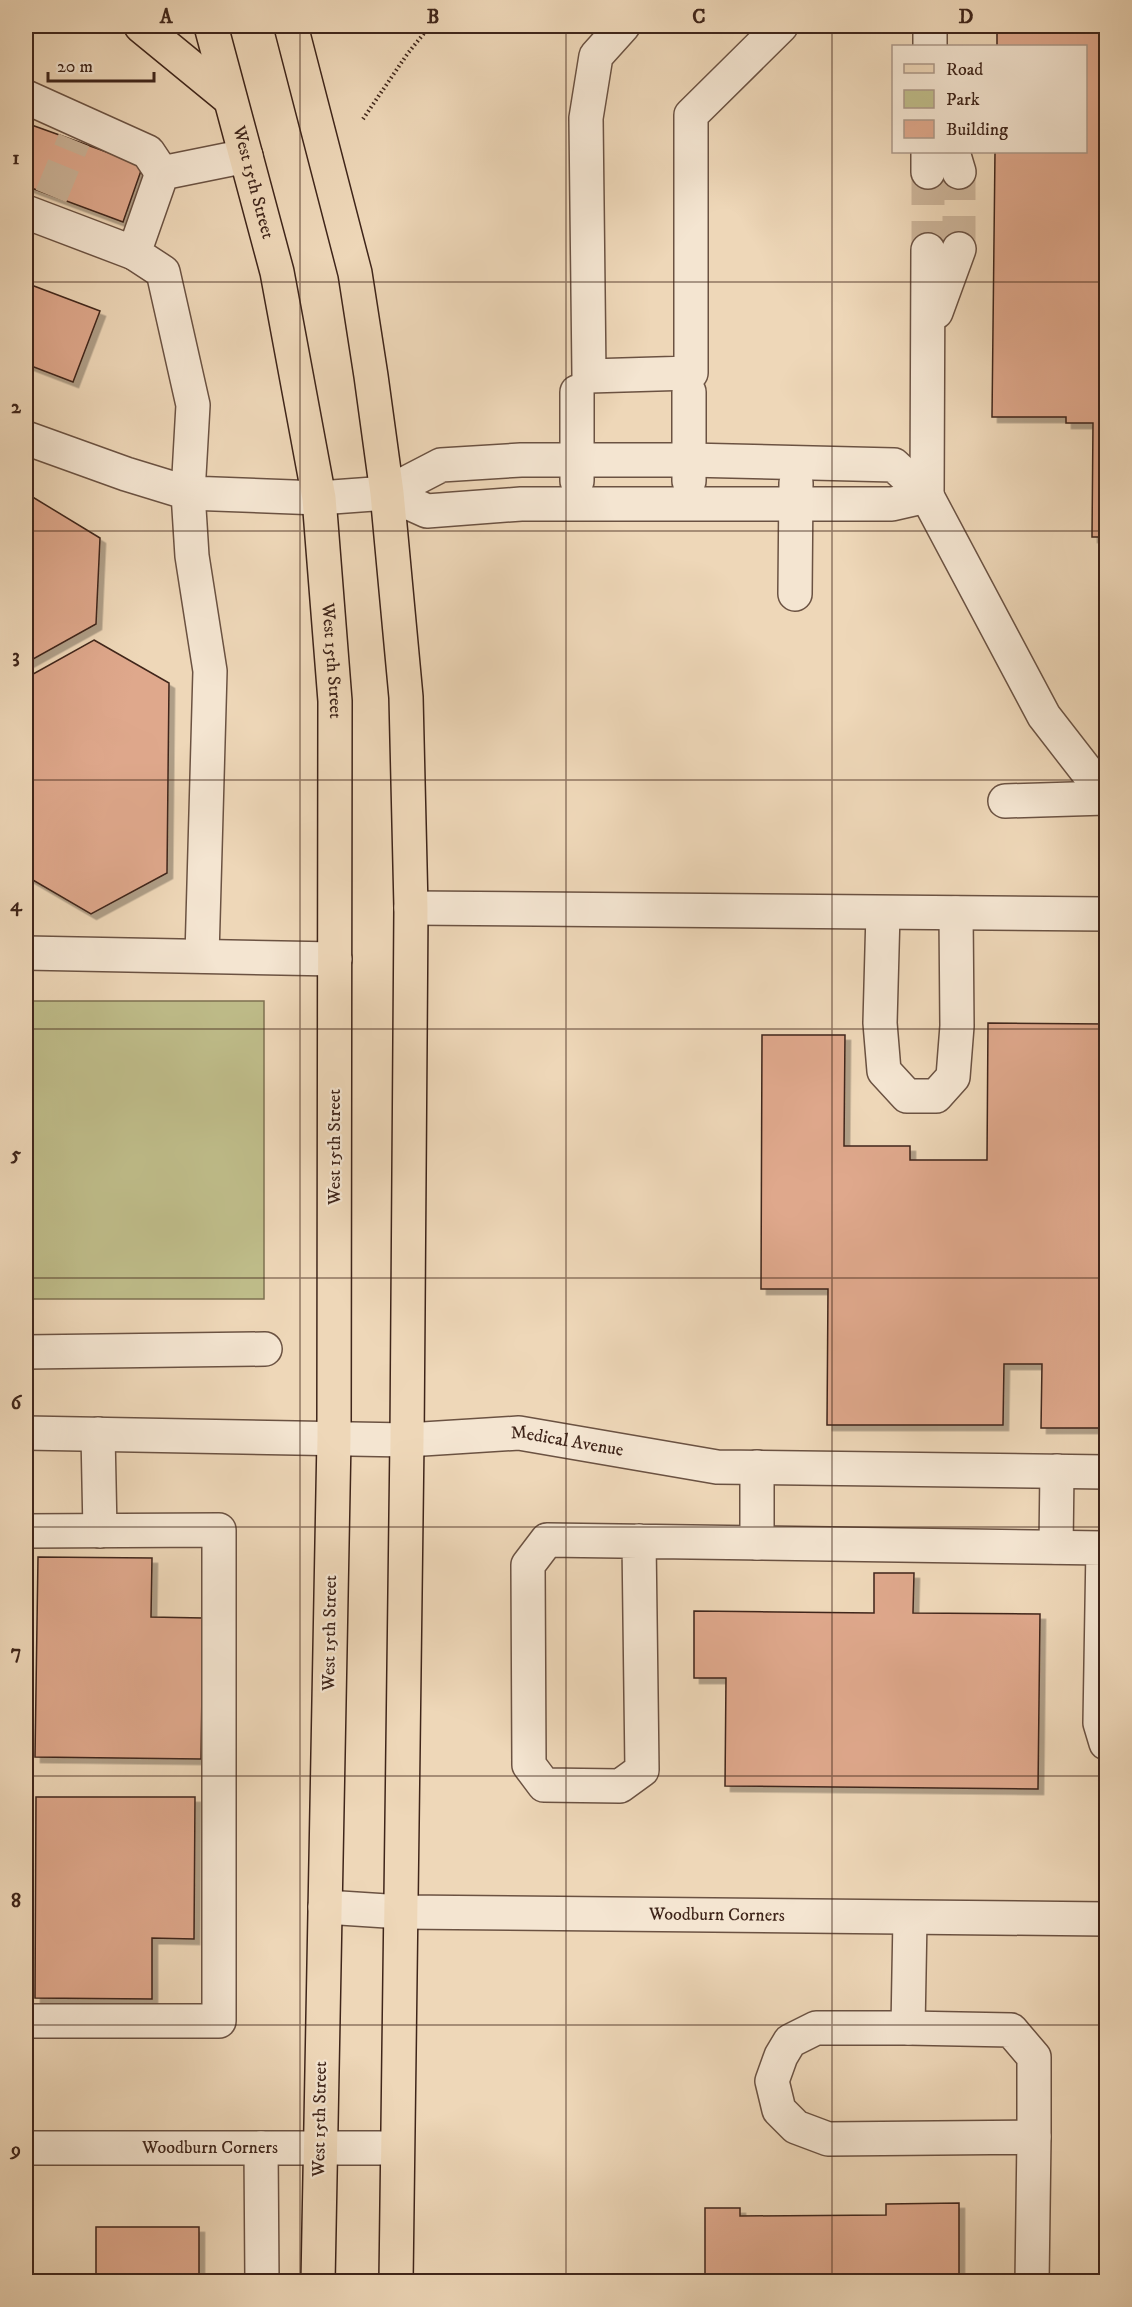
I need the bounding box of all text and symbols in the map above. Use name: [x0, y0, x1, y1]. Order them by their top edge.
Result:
text: A: [159, 5, 174, 30]
text: B: [427, 5, 439, 30]
text: C: [692, 5, 706, 30]
text: D: [959, 5, 974, 30]
scale bar: [48, 45, 154, 83]
legend: [892, 45, 1087, 153]
text: 20 m: [57, 56, 93, 78]
text: Road: [946, 59, 983, 81]
text: Park: [946, 89, 980, 111]
text: Building: [946, 119, 1008, 141]
street label: West 15th Street: [227, 123, 279, 241]
text: 1: [12, 146, 20, 171]
text: 2: [11, 395, 22, 420]
street label: West 15th Street: [316, 601, 346, 719]
text: 3: [12, 644, 20, 669]
text: 4: [10, 893, 23, 918]
street label: West 15th Street: [324, 1089, 346, 1206]
text: 5: [10, 1142, 21, 1167]
text: 6: [11, 1391, 23, 1416]
street label: Medical Avenue: [510, 1422, 625, 1462]
street label: West 15th Street: [318, 1575, 342, 1692]
text: 7: [11, 1640, 21, 1665]
text: 8: [11, 1889, 21, 1914]
street label: Woodburn Corners: [648, 1903, 785, 1927]
street label: West 15th Street: [308, 2061, 332, 2178]
street label: Woodburn Corners: [141, 2137, 278, 2159]
text: 9: [9, 2138, 21, 2163]

